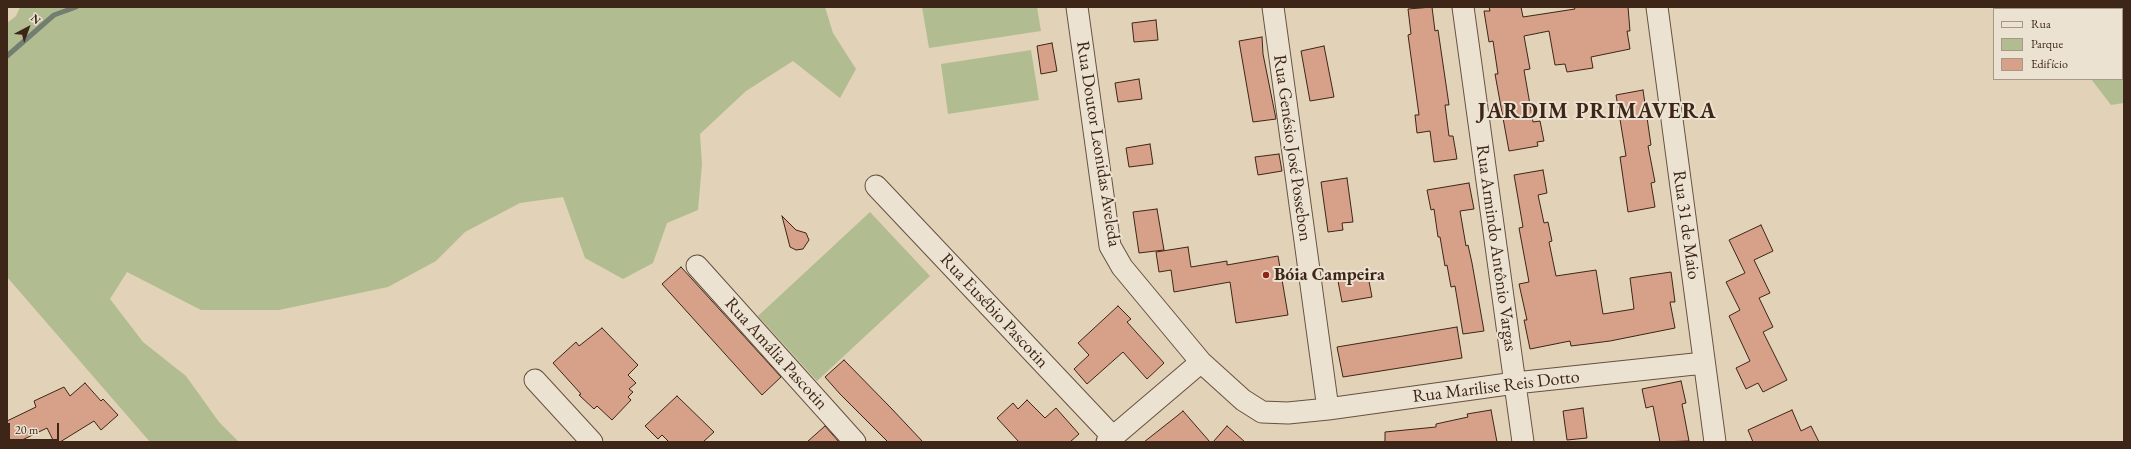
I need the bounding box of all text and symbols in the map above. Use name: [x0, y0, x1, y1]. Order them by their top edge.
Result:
north arrow: [8, 8, 48, 48]
legend: [1993, 8, 2123, 80]
text: N: [28, 11, 44, 27]
text: Rua: [2031, 16, 2051, 32]
text: Parque: [2031, 36, 2063, 52]
street label: Rua Doutor Leonidas Aveleda: [1071, 39, 1125, 249]
street label: Rua Genésio José Possebon: [1268, 53, 1316, 243]
text: Edifício: [2031, 56, 2068, 72]
district label: JARDIM PRIMAVERA: [1478, 99, 1716, 125]
street label: Rua Armindo Antônio Vargas: [1471, 143, 1521, 353]
street label: Rua 31 de Maio: [1668, 169, 1704, 281]
street label: Rua Eusébio Pascotin: [935, 249, 1053, 373]
place label: Bóia Campeira: [1274, 264, 1385, 286]
marker: Bóia Campeira: [1261, 270, 1271, 280]
street label: Rua Amália Pascotin: [720, 293, 832, 415]
street label: Rua Marilise Reis Dotto: [1411, 366, 1581, 408]
scale bar: [10, 415, 61, 441]
text: 20 m: [15, 422, 38, 438]

